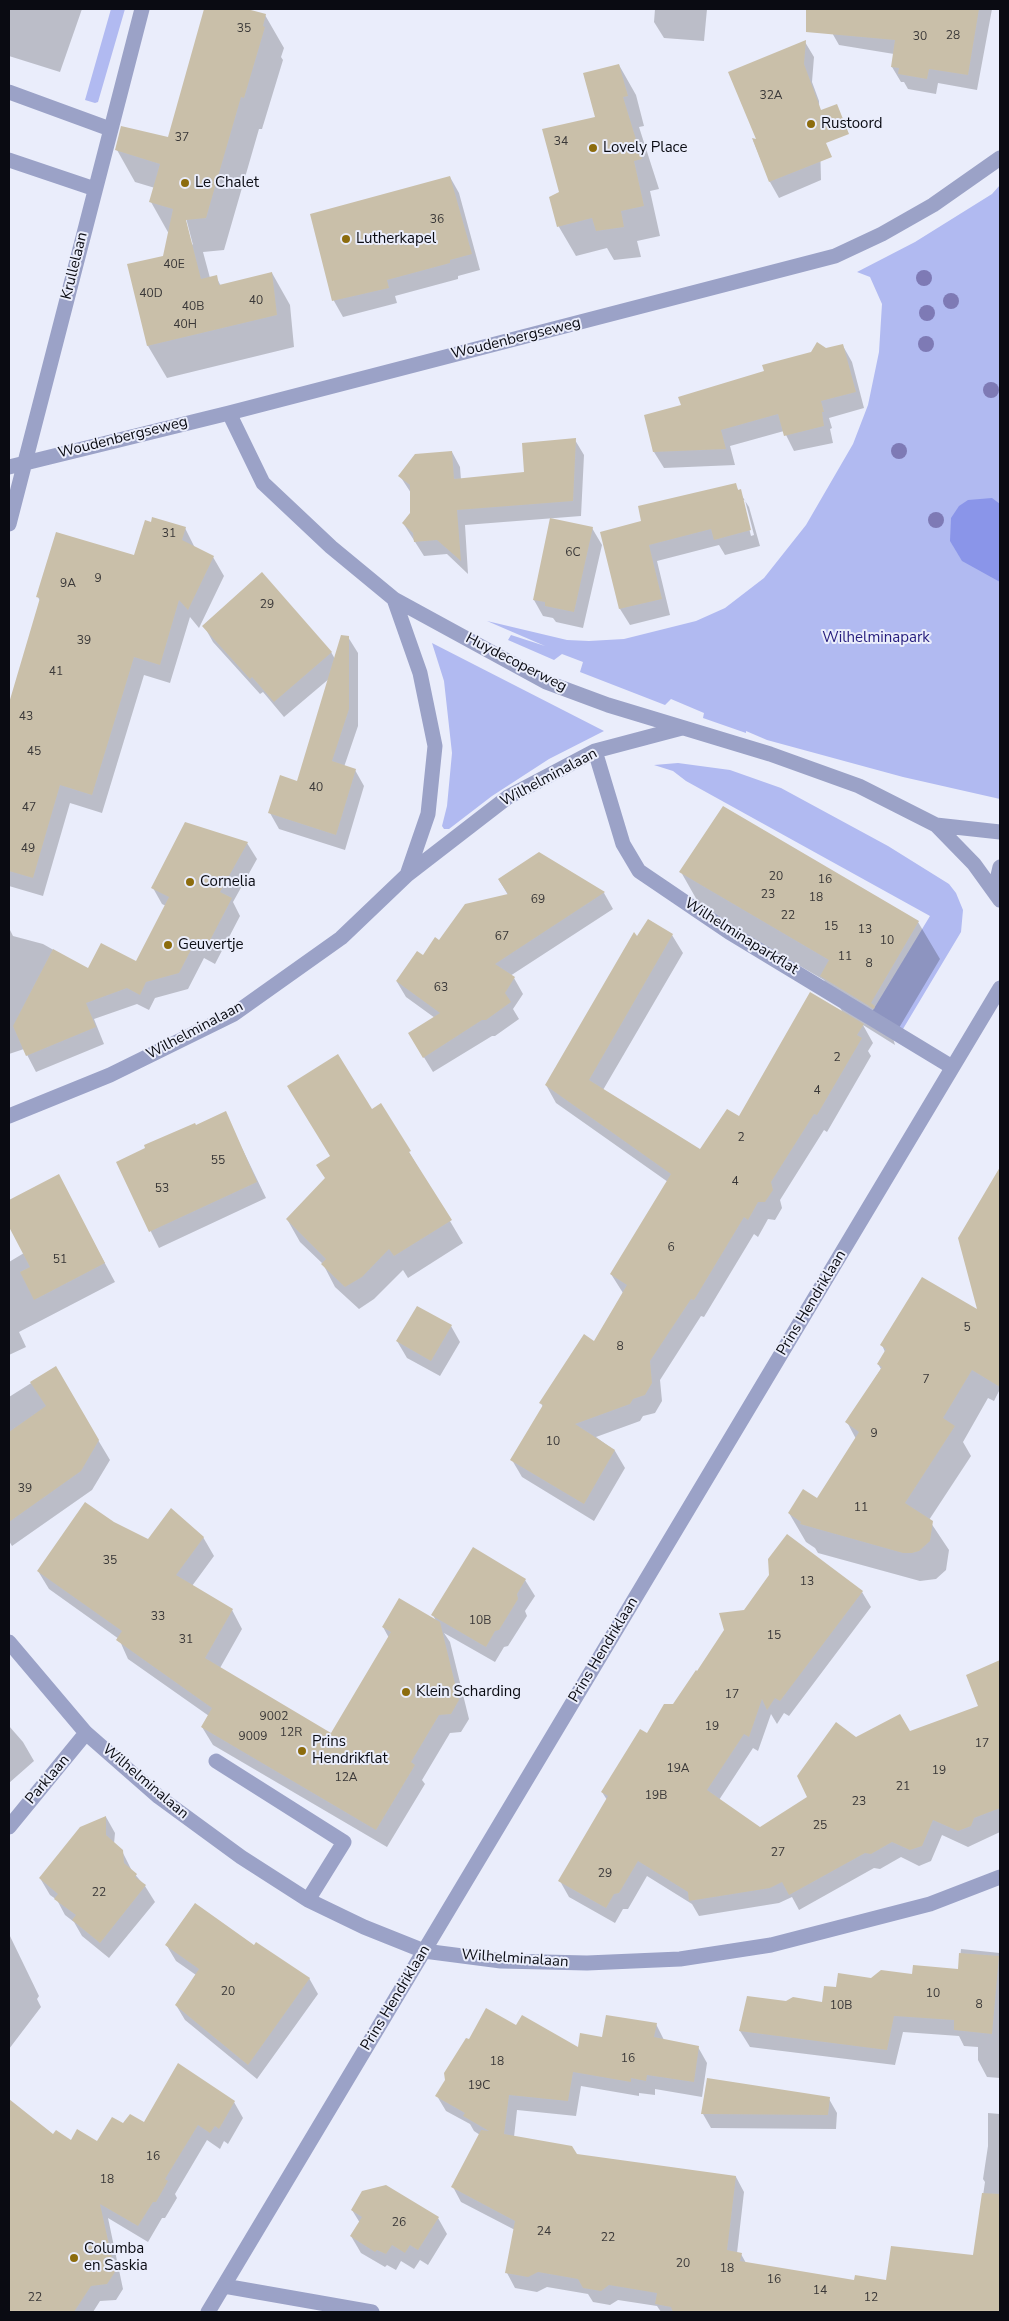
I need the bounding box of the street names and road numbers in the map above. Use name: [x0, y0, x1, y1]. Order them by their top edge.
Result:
street label: Krullelaan: [58, 230, 92, 302]
street label: Woudenbergseweg: [449, 314, 583, 364]
street label: Woudenbergseweg: [56, 413, 190, 463]
street label: Huydecoperweg: [462, 630, 570, 696]
street label: Wilhelminalaan: [498, 745, 600, 811]
street label: Wilhelminaparkflat: [681, 895, 801, 979]
street label: Wilhelminalaan: [144, 998, 246, 1064]
street label: Prins Hendriklaan: [773, 1247, 851, 1359]
street label: Prins Hendriklaan: [565, 1594, 643, 1706]
street label: Wilhelminalaan: [98, 1741, 192, 1823]
street label: Parklaan: [22, 1752, 74, 1808]
street label: Prins Hendriklaan: [357, 1942, 435, 2054]
street label: Wilhelminalaan: [461, 1946, 569, 1972]

